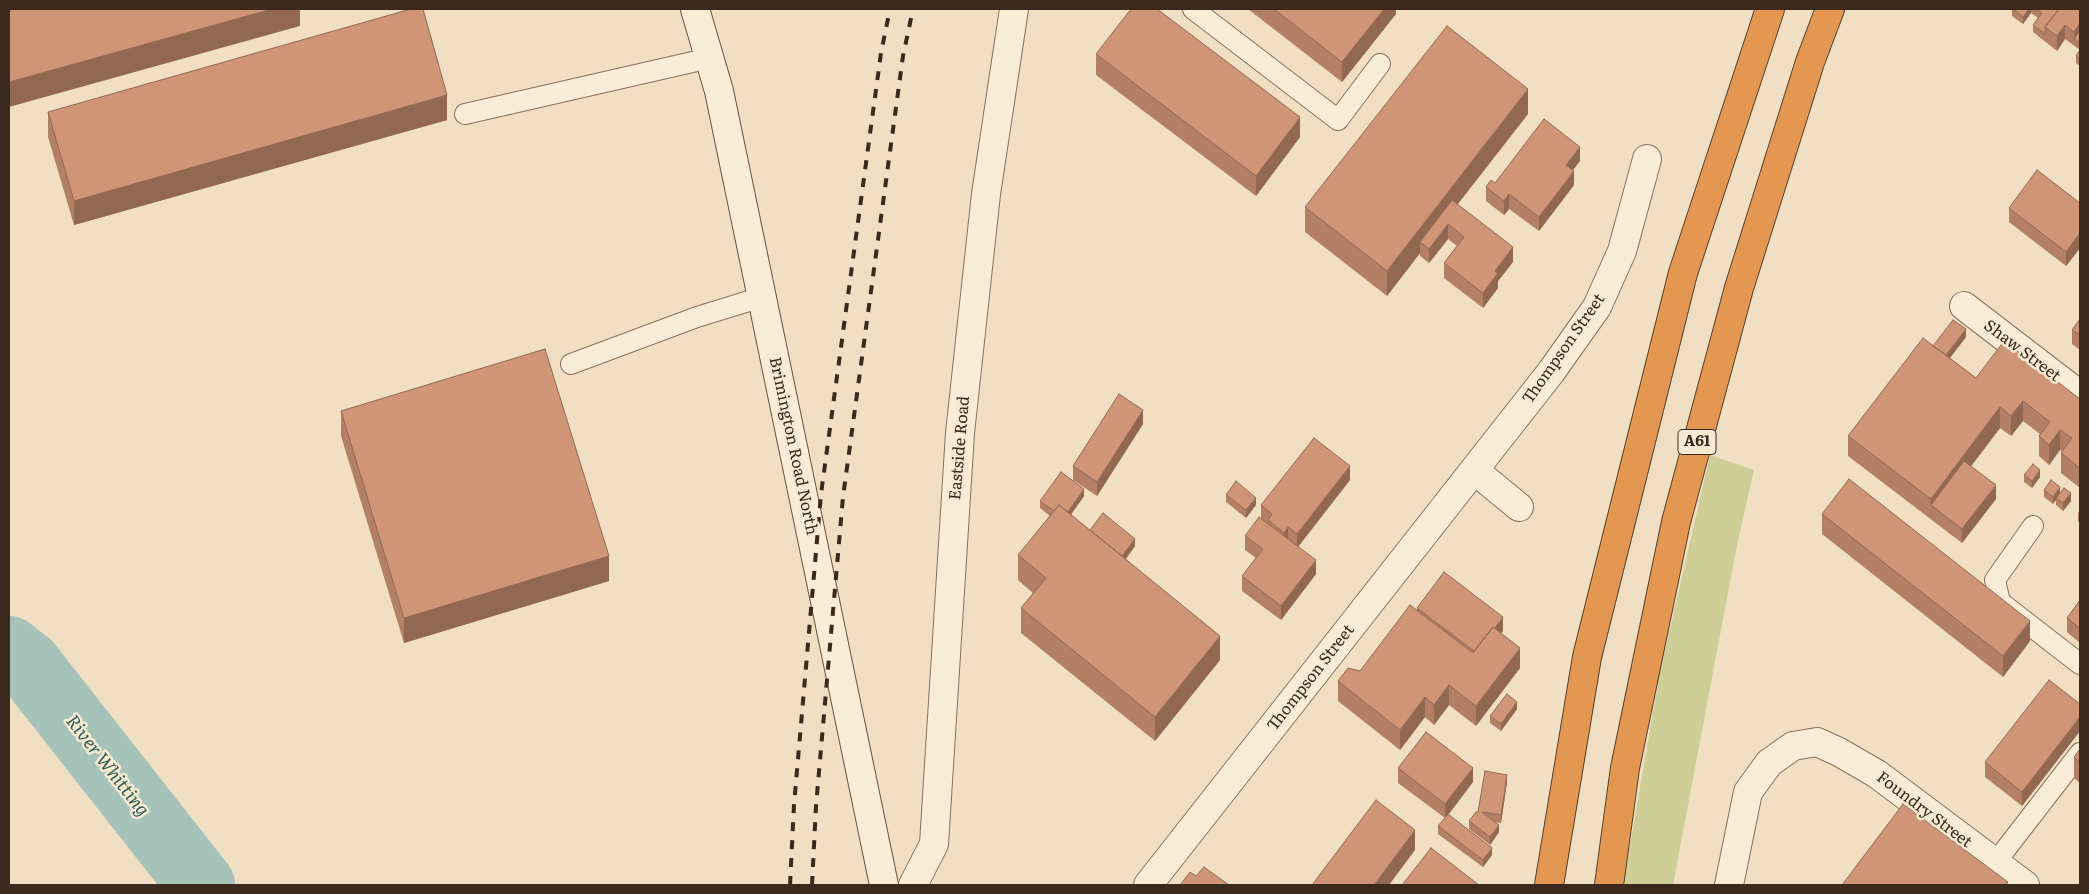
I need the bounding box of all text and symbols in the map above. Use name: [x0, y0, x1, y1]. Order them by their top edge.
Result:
street label: Thompson Street: [1519, 290, 1609, 408]
street label: Shaw Street: [1980, 316, 2064, 386]
street label: Brimington Road North: [765, 355, 821, 537]
street label: Eastside Road: [946, 395, 974, 501]
road number: A61: [1678, 430, 1716, 454]
street label: Thompson Street: [1263, 621, 1359, 735]
water label: River Whitting: [61, 711, 153, 821]
street label: Foundry Street: [1872, 768, 1976, 852]

